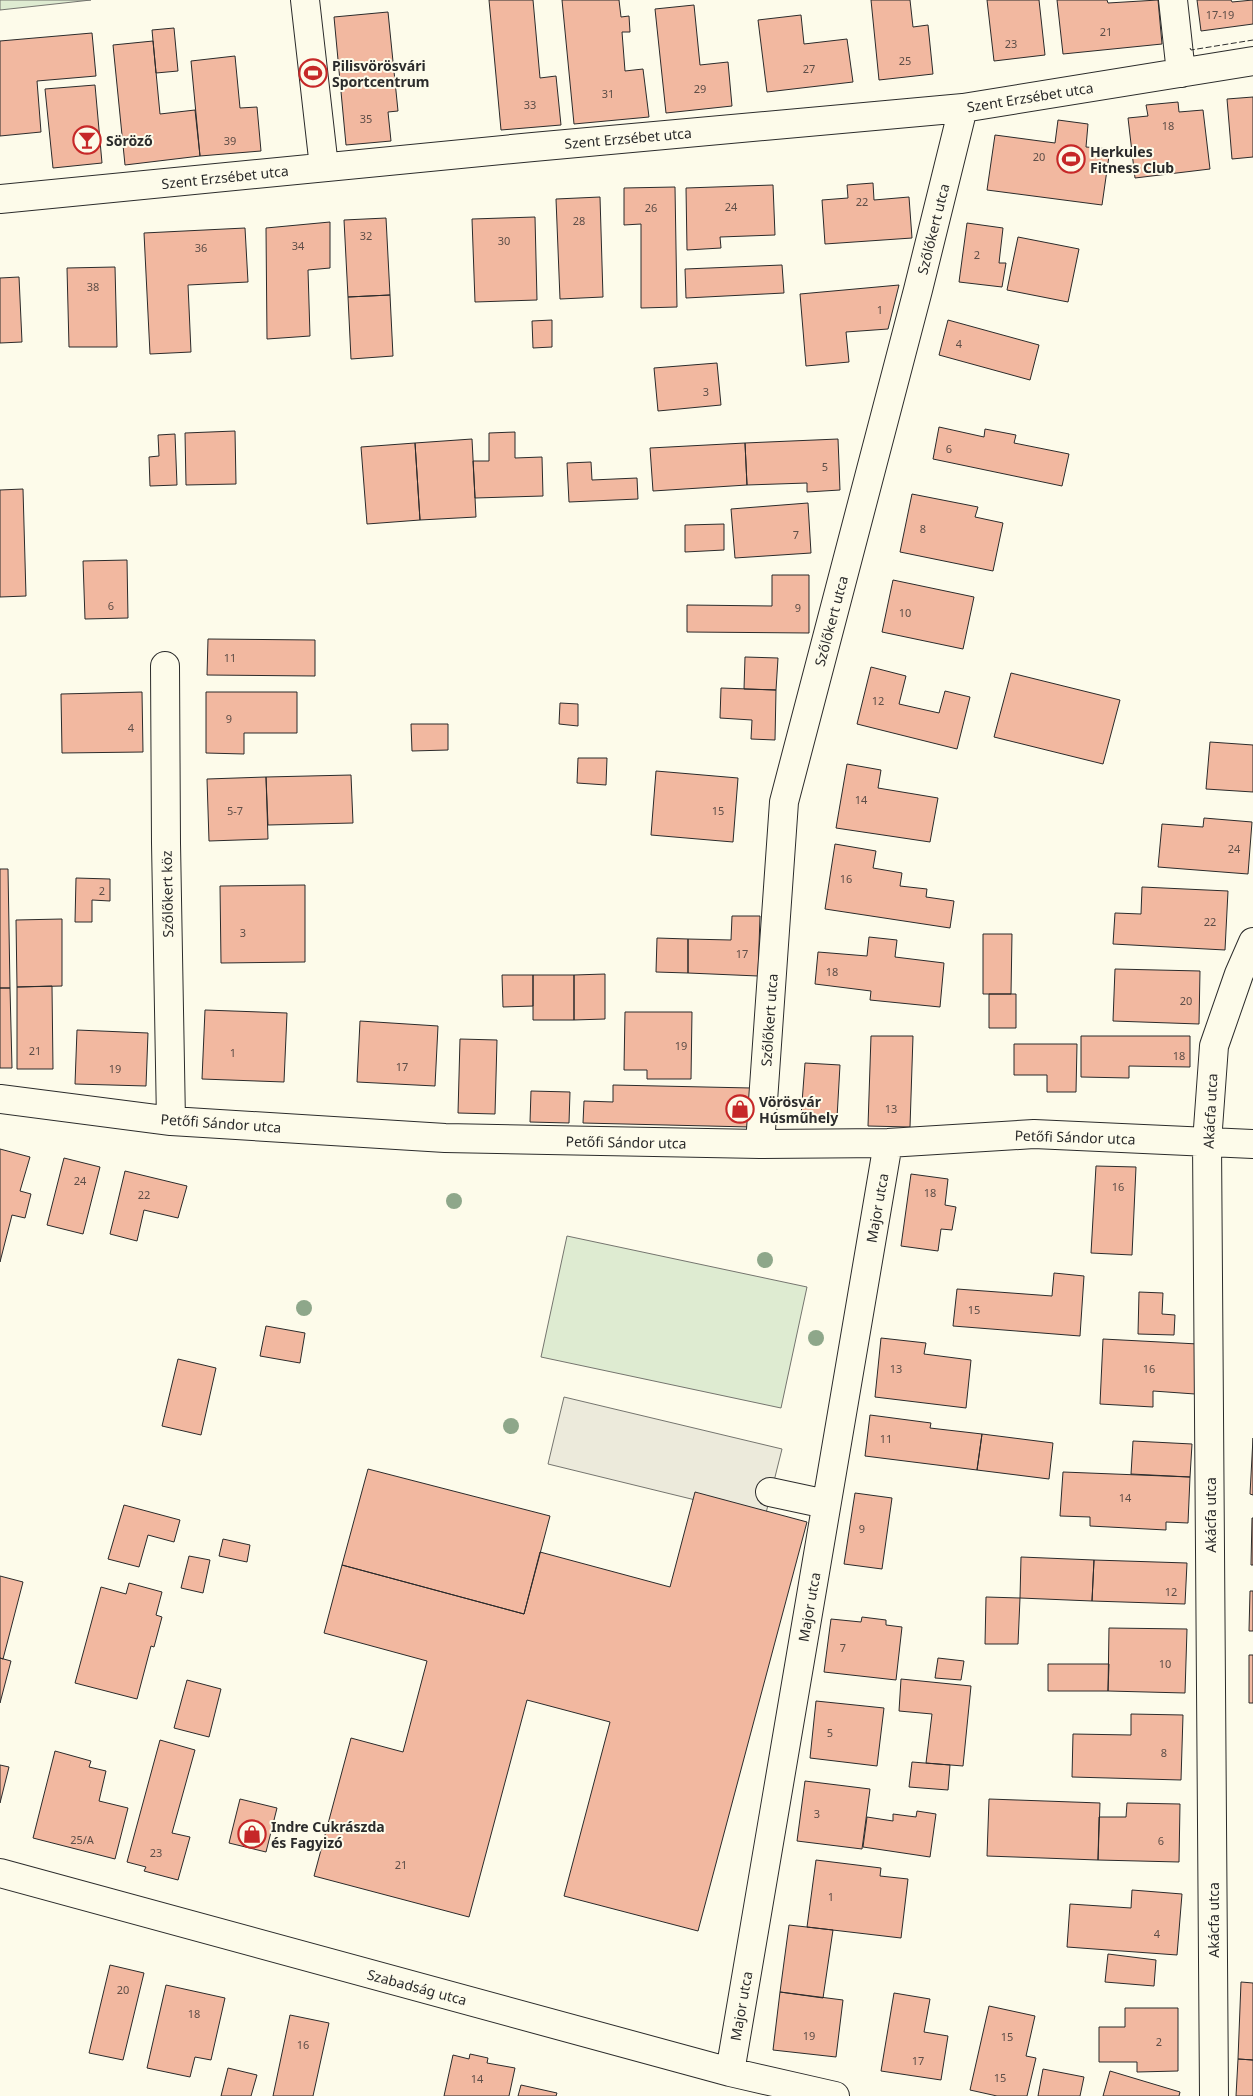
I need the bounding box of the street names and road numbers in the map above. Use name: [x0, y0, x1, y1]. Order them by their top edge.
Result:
street label: Szent Erzsébet utca: [965, 78, 1095, 116]
street label: Szent Erzsébet utca: [564, 123, 692, 153]
street label: Szent Erzsébet utca: [160, 161, 290, 193]
street label: Szőlőkert utca: [913, 182, 953, 276]
street label: Szőlőkert utca: [810, 574, 852, 668]
street label: Szőlőkert köz: [157, 850, 177, 938]
street label: Szőlőkert utca: [756, 973, 782, 1067]
street label: Akácfa utca: [1199, 1073, 1221, 1149]
street label: Petőfi Sándor utca: [160, 1109, 282, 1137]
street label: Petőfi Sándor utca: [1014, 1125, 1136, 1149]
street label: Petőfi Sándor utca: [565, 1131, 687, 1153]
street label: Major utca: [862, 1172, 892, 1244]
street label: Akácfa utca: [1201, 1477, 1220, 1553]
street label: Major utca: [794, 1571, 824, 1643]
street label: Akácfa utca: [1204, 1882, 1223, 1958]
street label: Szabadság utca: [365, 1965, 469, 2009]
street label: Major utca: [726, 1970, 756, 2042]

